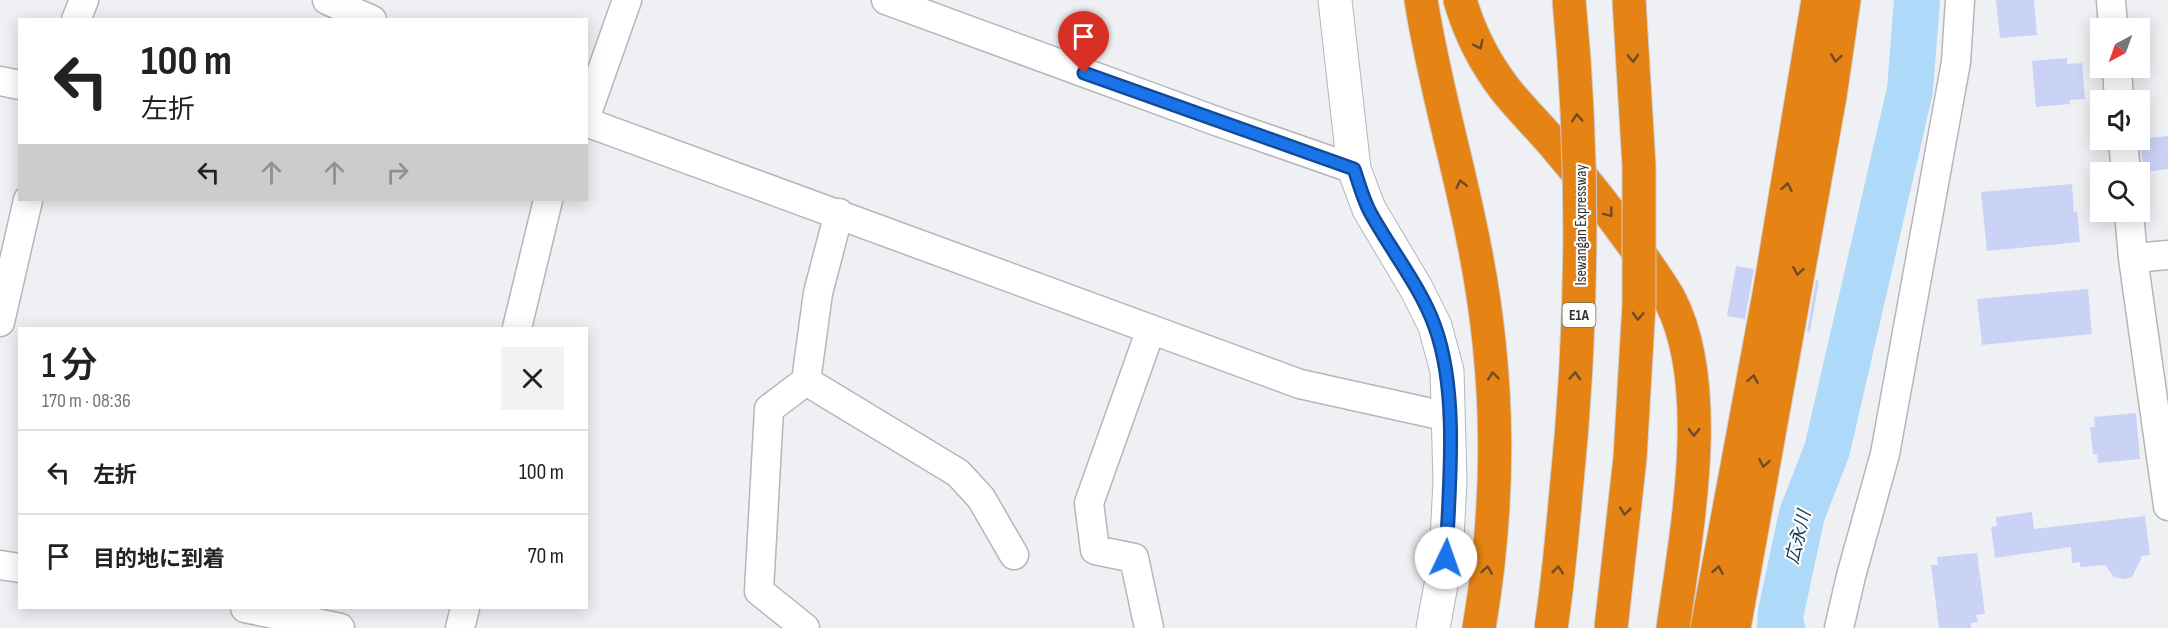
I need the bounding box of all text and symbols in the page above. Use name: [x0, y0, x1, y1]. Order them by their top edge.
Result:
pin: [1058, 11, 1109, 73]
north arrow: [2090, 18, 2150, 78]
map controls: [2090, 18, 2150, 222]
icon: arrive: [1067, 20, 1100, 53]
text: 100 m: [141, 36, 232, 87]
one-way arrow: [1471, 39, 1483, 50]
icon: left: [42, 42, 120, 120]
one-way arrow: [1830, 53, 1842, 63]
one-way arrow: [1626, 54, 1639, 63]
button: sound: [2090, 90, 2150, 150]
text: 左折: [141, 94, 195, 126]
one-way arrow: [1571, 114, 1584, 123]
icon: left: [192, 156, 225, 189]
icon: ahead: [255, 156, 288, 189]
icon: ahead: [318, 156, 351, 189]
icon: right: [381, 156, 414, 189]
button: search: [2090, 162, 2150, 222]
street label: Isewangan Expressway: [1572, 164, 1591, 286]
one-way arrow: [1455, 179, 1468, 189]
one-way arrow: [1781, 182, 1793, 191]
one-way arrow: [1602, 206, 1613, 217]
one-way arrow: [1792, 265, 1805, 275]
road number: E1A: [1562, 303, 1596, 327]
one-way arrow: [1632, 312, 1645, 321]
text: 1 分: [42, 345, 97, 388]
button: close: [501, 347, 564, 410]
one-way arrow: [1487, 371, 1500, 380]
one-way arrow: [1569, 371, 1582, 380]
one-way arrow: [1746, 374, 1759, 384]
text: 170 m · 08:36: [42, 389, 131, 413]
one-way arrow: [1687, 427, 1700, 436]
icon: left: [42, 456, 75, 489]
one-way arrow: [1758, 458, 1770, 467]
text: 100 m: [519, 459, 564, 486]
text: 左折: [93, 462, 137, 489]
one-way arrow: [1619, 506, 1631, 515]
water label: 広永川: [1782, 506, 1816, 566]
position arrow: [1414, 526, 1478, 590]
icon: arrive: [42, 540, 75, 573]
text: 70 m: [528, 543, 564, 570]
text: 目的地に到着: [93, 546, 225, 573]
one-way arrow: [1551, 565, 1564, 575]
one-way arrow: [1481, 566, 1493, 575]
one-way arrow: [1711, 566, 1724, 576]

